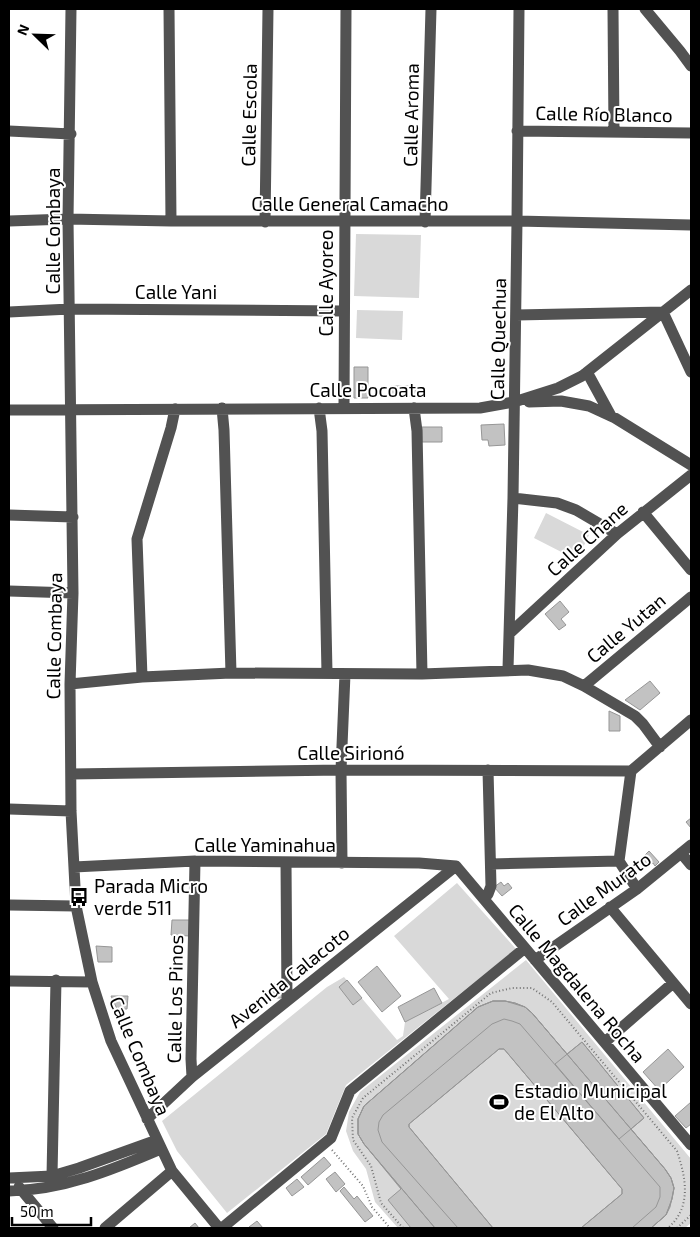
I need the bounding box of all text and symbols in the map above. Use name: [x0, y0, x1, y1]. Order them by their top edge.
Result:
north arrow: [10, 10, 60, 60]
text: N: [13, 22, 32, 38]
street label: Calle Escola: [236, 63, 261, 167]
street label: Calle Aroma: [398, 63, 423, 167]
street label: Calle Río Blanco: [535, 101, 673, 126]
street label: Calle Combaya: [41, 168, 64, 294]
street label: Calle General Camacho: [251, 192, 449, 215]
street label: Calle Ayoreo: [314, 229, 337, 337]
street label: Calle Quechua: [485, 278, 510, 400]
street label: Calle Yani: [135, 280, 217, 303]
street label: Calle Pocoata: [310, 378, 426, 401]
street label: Calle Chane: [542, 496, 632, 581]
street label: Calle Combaya: [41, 572, 66, 700]
street label: Calle Yutan: [582, 588, 670, 667]
street label: Calle Sirionó: [297, 741, 405, 764]
street label: Calle Yaminahua: [194, 833, 336, 856]
street label: Calle Murato: [552, 847, 655, 930]
place label: Parada Micro verde 511: [94, 874, 208, 919]
bus stop icon: Parada Micro verde 511: [68, 886, 90, 908]
street label: Calle Magdalena Rocha: [504, 898, 651, 1067]
street label: Avenida Calacoto: [224, 921, 354, 1032]
street label: Calle Los Pinos: [162, 934, 187, 1064]
street label: Calle Combaya: [105, 993, 176, 1119]
place label: Estadio Municipal de El Alto: [514, 1079, 667, 1124]
sports icon: Estadio Municipal de El Alto: [488, 1091, 510, 1113]
scale bar: [12, 1194, 91, 1226]
text: 50 m: [20, 1202, 54, 1220]

